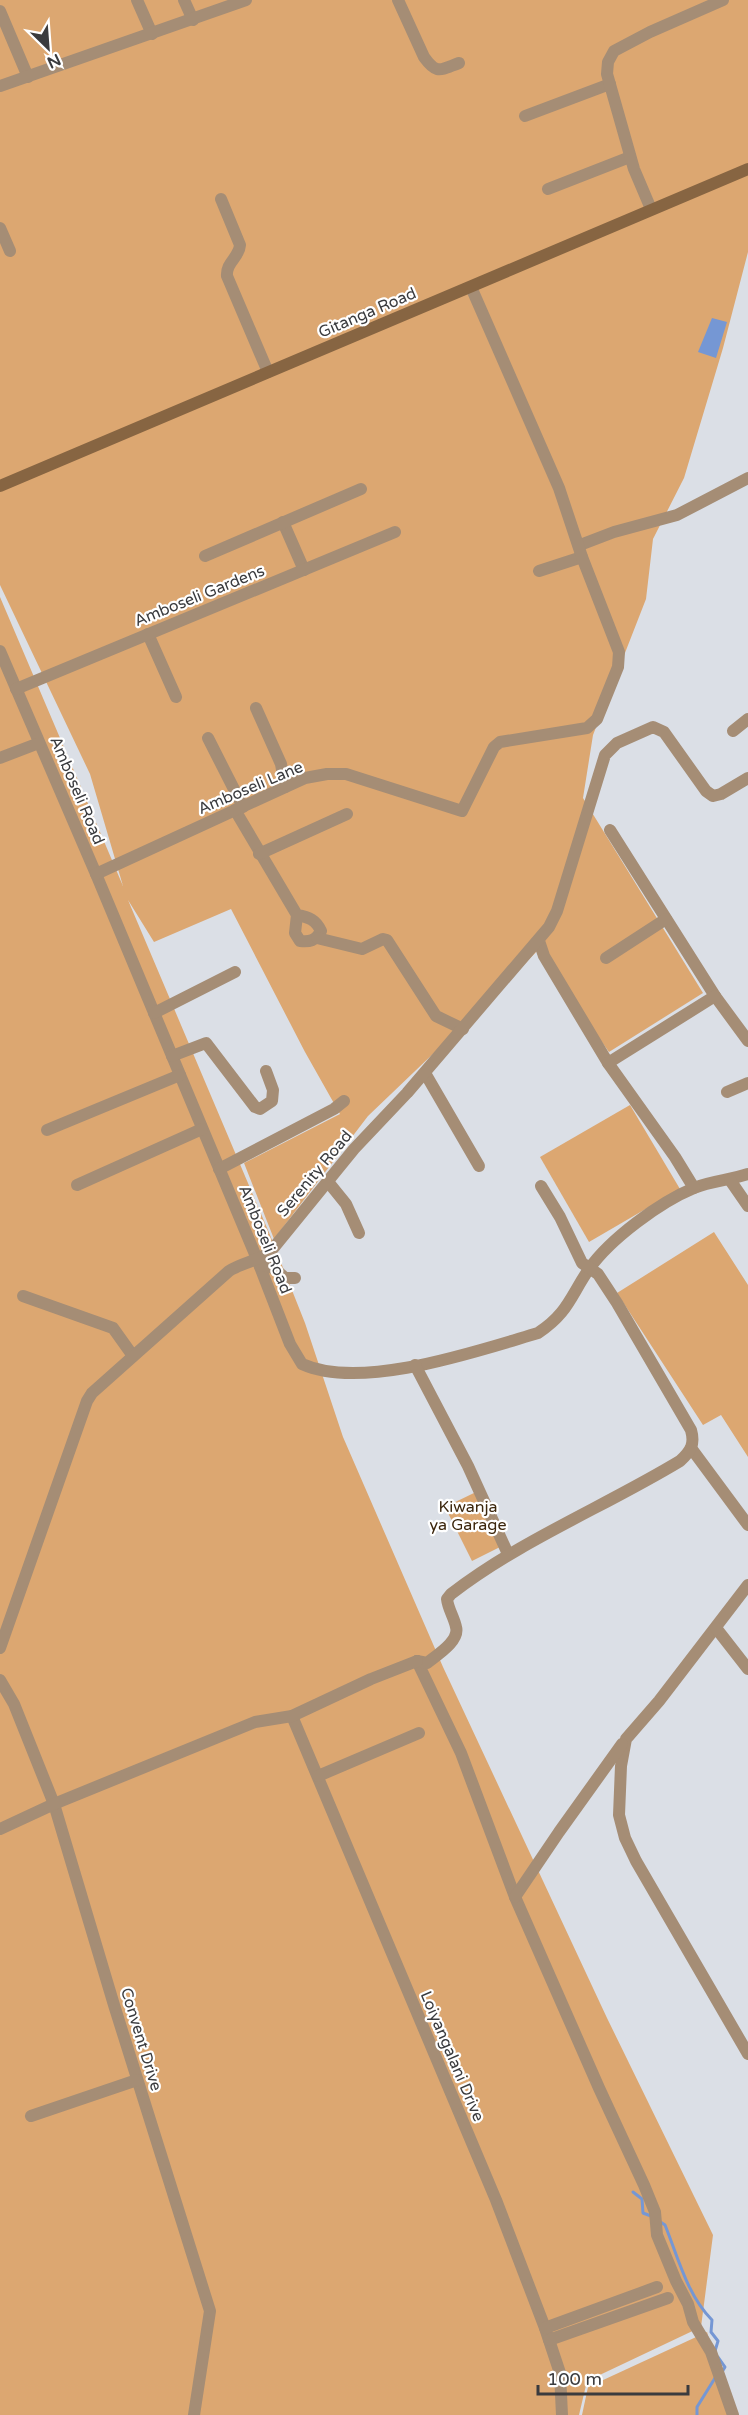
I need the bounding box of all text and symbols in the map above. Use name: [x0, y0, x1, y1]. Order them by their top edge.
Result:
north arrow: [18, 18, 78, 78]
text: N: [44, 49, 64, 72]
street label: Gitanga Road: [315, 283, 419, 343]
street label: Amboseli Gardens: [131, 561, 267, 631]
street label: Amboseli Road: [45, 733, 109, 847]
street label: Amboseli Lane: [195, 757, 306, 819]
street label: Serenity Road: [273, 1126, 357, 1221]
street label: Amboseli Road: [234, 1182, 296, 1297]
park label: Kiwanja ya Garage: [429, 1497, 507, 1535]
street label: Convent Drive: [116, 1985, 166, 2093]
street label: Loiyangalani Drive: [416, 1988, 489, 2125]
scale bar: [538, 2358, 688, 2396]
text: 100 m: [547, 2368, 602, 2390]

